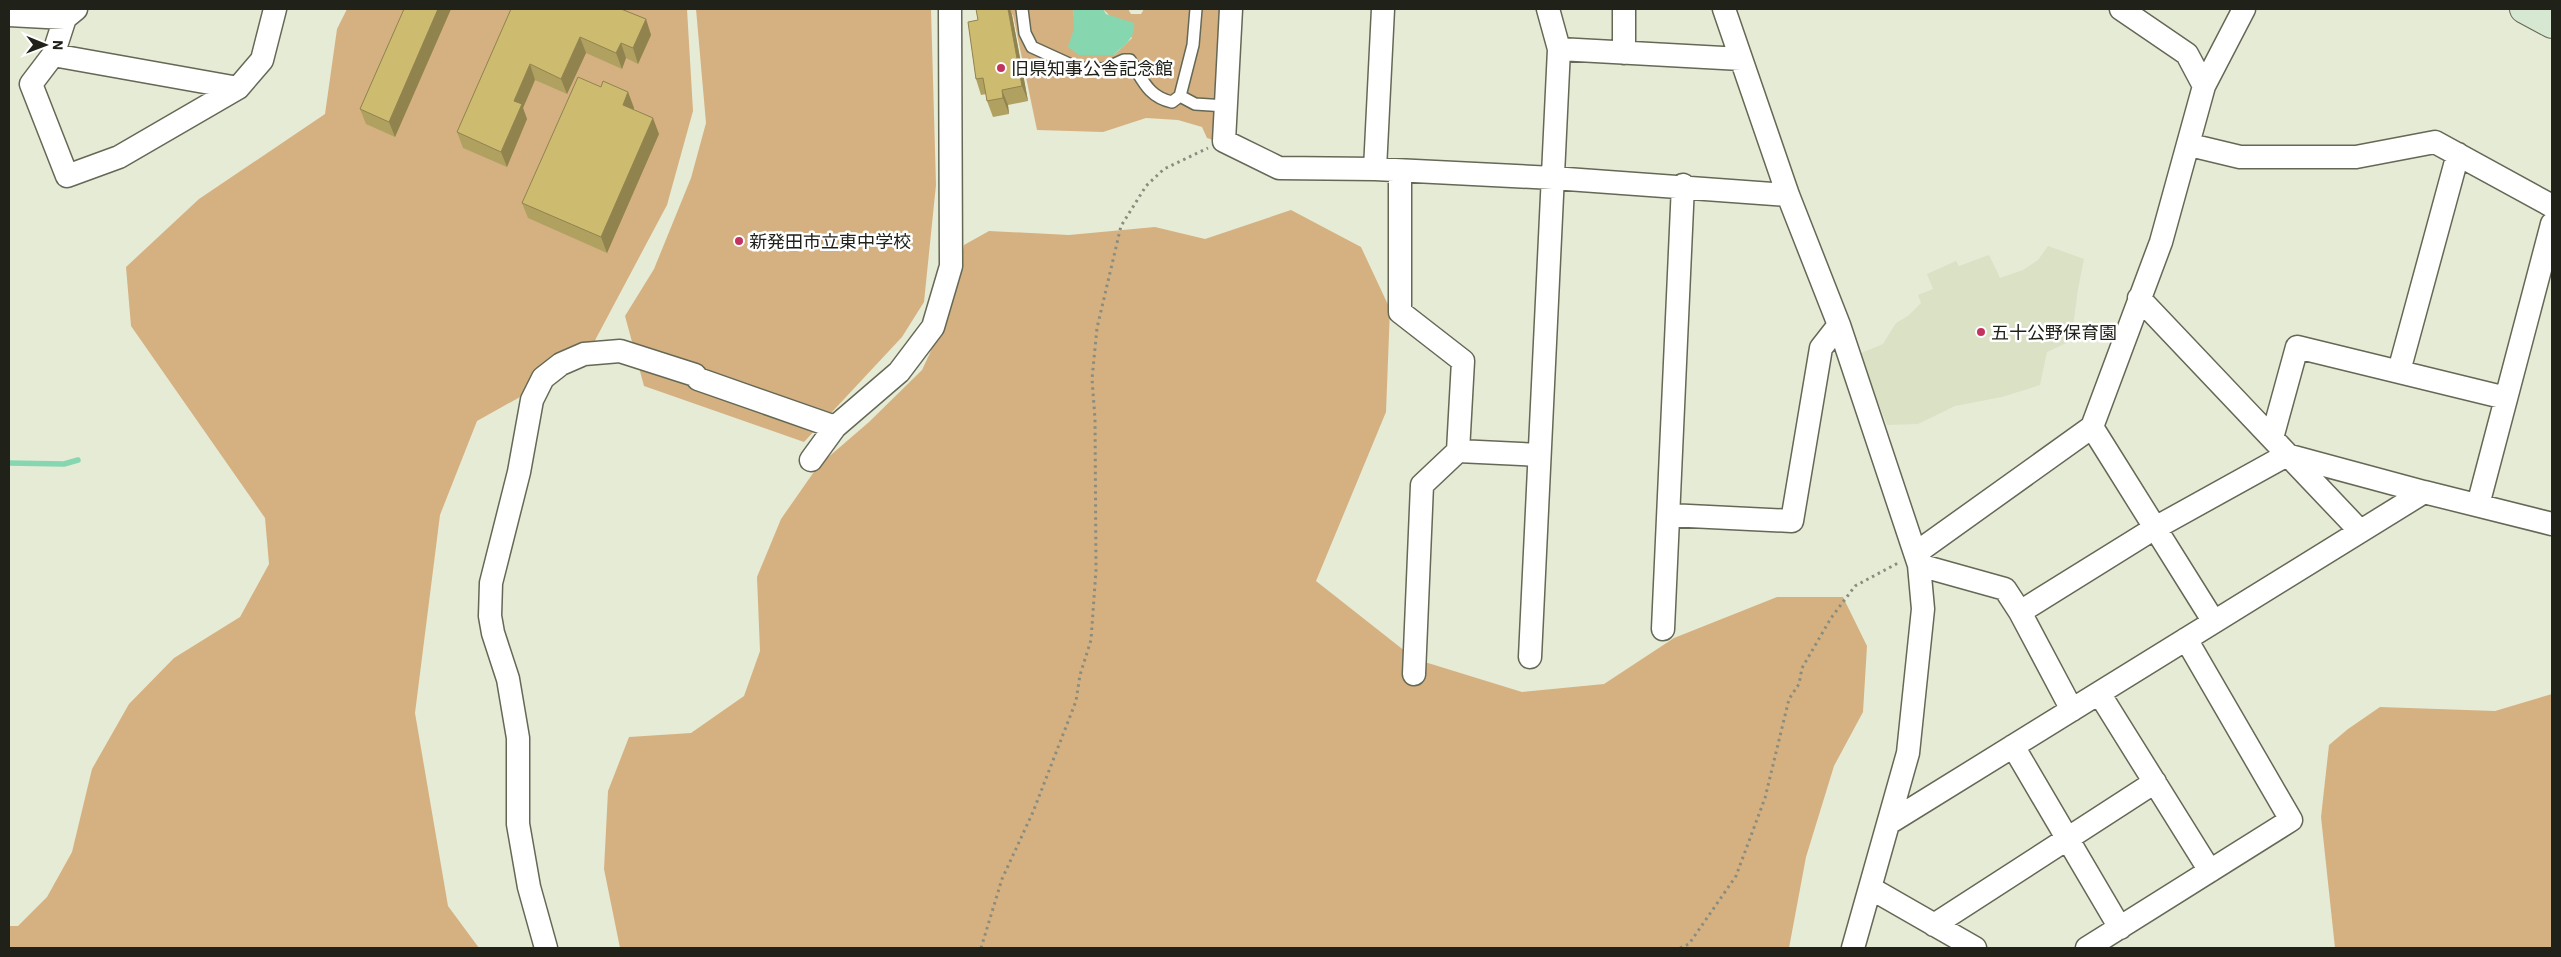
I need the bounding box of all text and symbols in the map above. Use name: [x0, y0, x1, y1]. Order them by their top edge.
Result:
north arrow: [20, 20, 70, 70]
text: N: [49, 40, 67, 50]
place label: 旧県知事公舎記念館: [1011, 57, 1173, 80]
marker: 旧県知事公舎記念館: [995, 62, 1007, 74]
place label: 新発田市立東中学校: [749, 230, 911, 253]
marker: 新発田市立東中学校: [733, 235, 745, 247]
place label: 五十公野保育園: [1991, 321, 2117, 344]
marker: 五十公野保育園: [1975, 326, 1987, 338]

